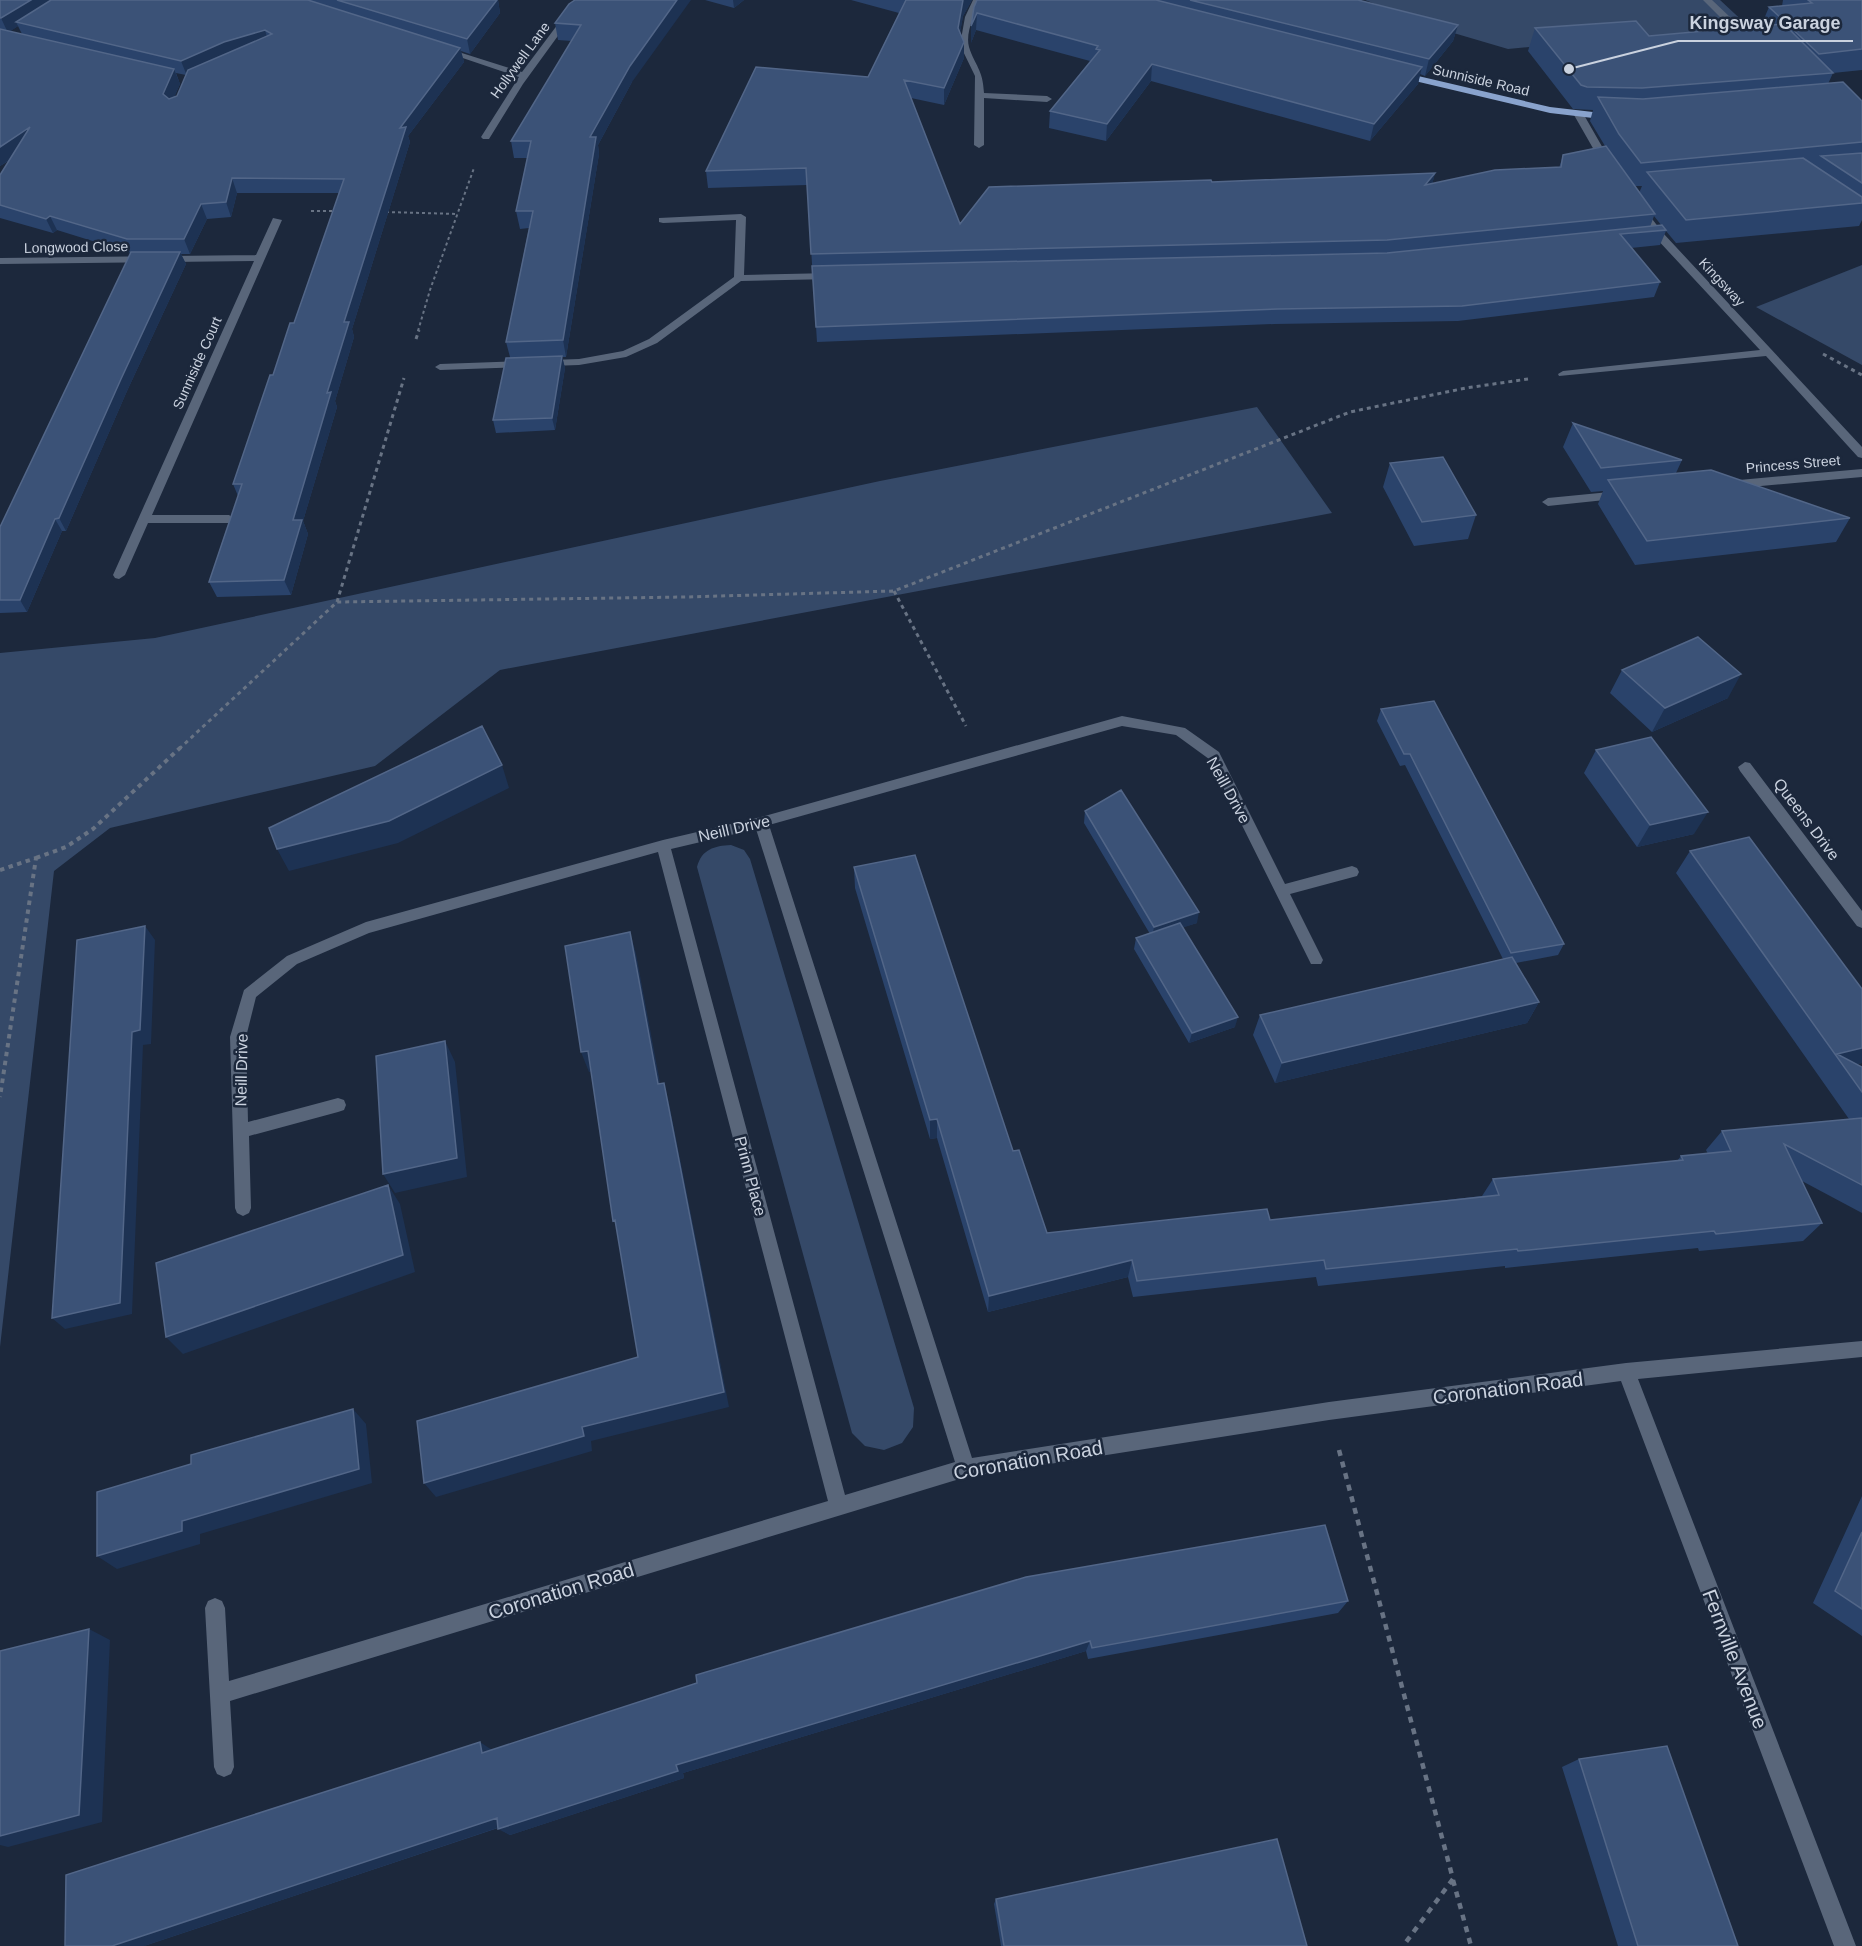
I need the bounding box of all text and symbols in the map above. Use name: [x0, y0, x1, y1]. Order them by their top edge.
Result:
callout: Kingsway Garage: [1678, 5, 1853, 41]
text: Kingsway Garage: [1689, 13, 1841, 33]
street label: Hollywell Lane: [487, 19, 553, 101]
street label: Sunniside Road: [1431, 61, 1531, 99]
street label: Longwood Close: [24, 238, 128, 256]
street label: Kingsway: [1696, 255, 1748, 309]
street label: Sunniside Court: [169, 314, 225, 412]
street label: Princess Street: [1745, 452, 1841, 476]
street label: Neill Drive: [1203, 754, 1254, 826]
street label: Queens Drive: [1770, 775, 1843, 864]
street label: Neill Drive: [697, 812, 772, 845]
street label: Neill Drive: [232, 1033, 251, 1107]
street label: Prinn Place: [732, 1134, 769, 1218]
street label: Coronation Road: [1432, 1368, 1584, 1408]
street label: Coronation Road: [952, 1436, 1104, 1484]
street label: Coronation Road: [485, 1558, 637, 1624]
street label: Fernville Avenue: [1698, 1586, 1772, 1732]

